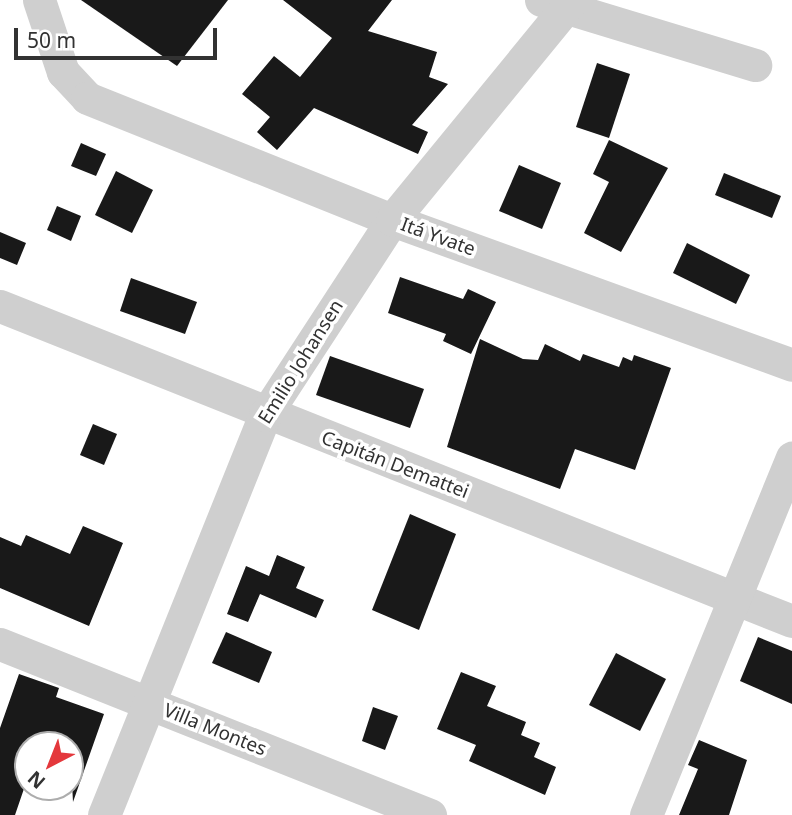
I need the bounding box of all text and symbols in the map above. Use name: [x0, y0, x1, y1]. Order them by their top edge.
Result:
scale bar: [18, 14, 220, 58]
text: 50 m: [27, 26, 76, 54]
street label: Itá Yvate: [398, 213, 478, 261]
street label: Emilio Johansen: [254, 296, 348, 428]
street label: Capitán Demattei: [318, 426, 472, 504]
street label: Villa Montes: [160, 699, 270, 761]
north arrow: [14, 731, 84, 801]
text: N: [22, 765, 51, 795]

